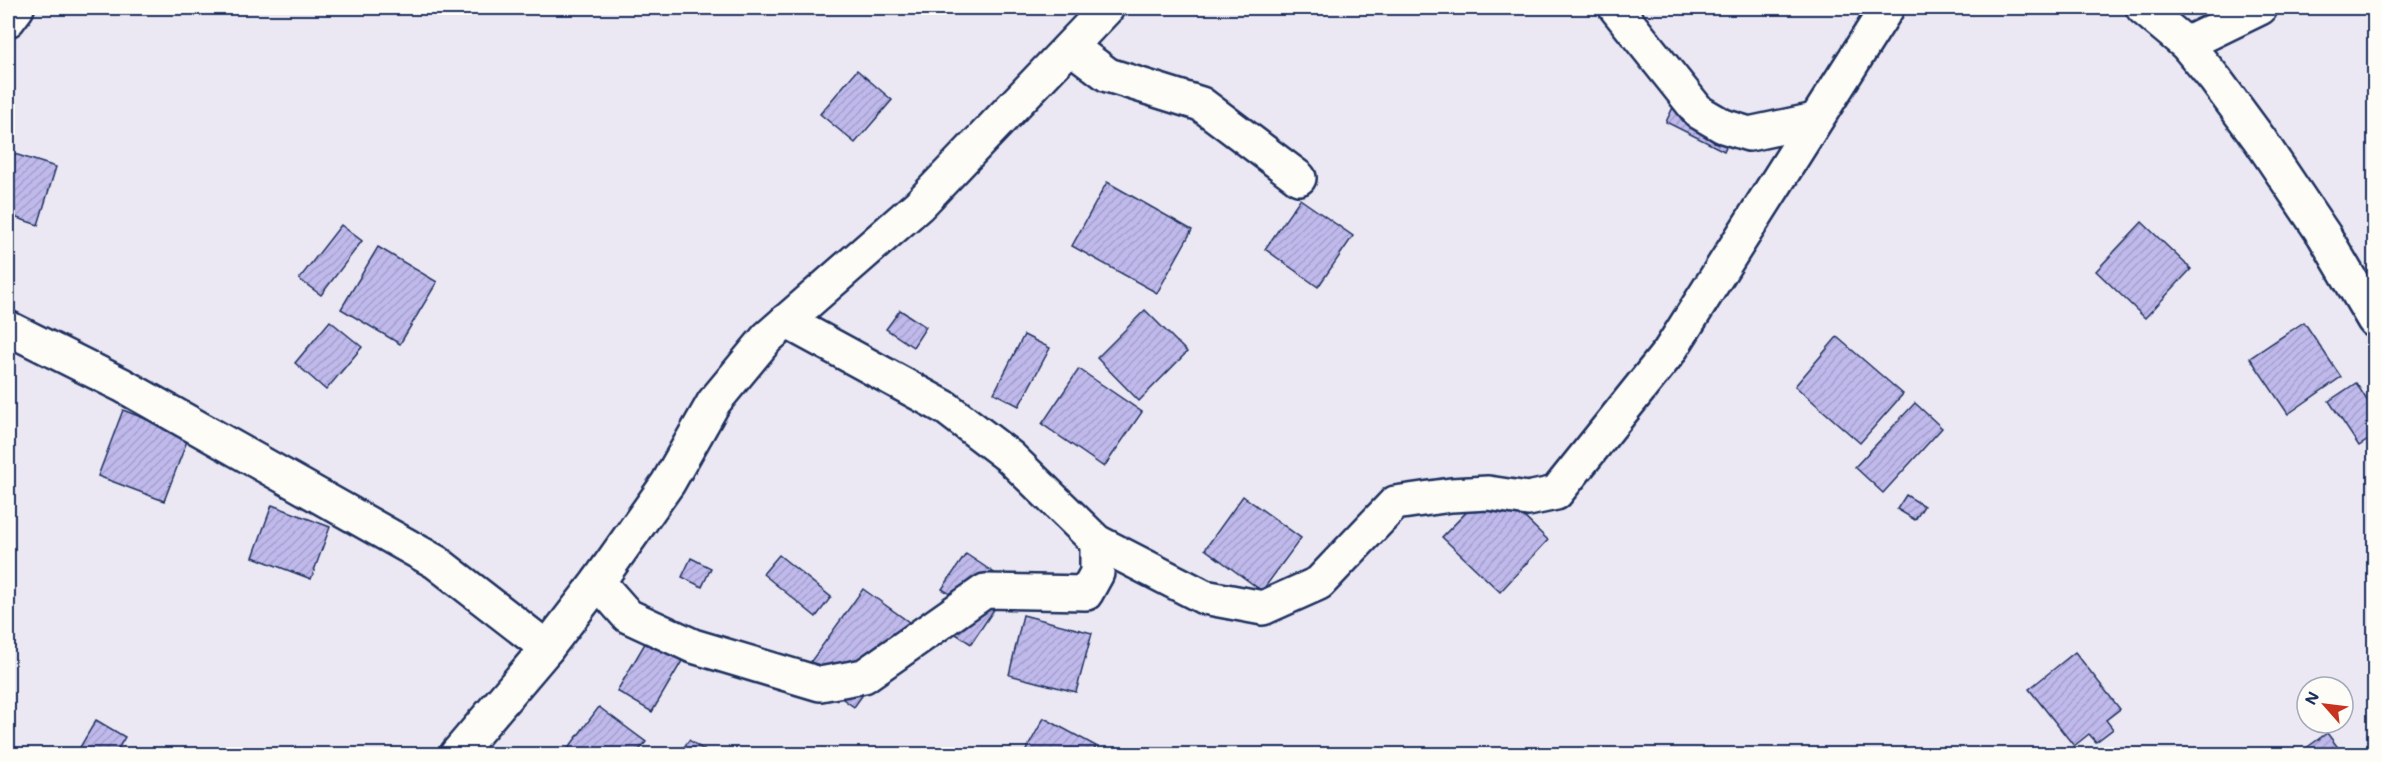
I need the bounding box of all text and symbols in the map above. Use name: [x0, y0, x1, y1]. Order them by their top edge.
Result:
north arrow: [2295, 675, 2355, 735]
text: N: [2299, 687, 2323, 708]

